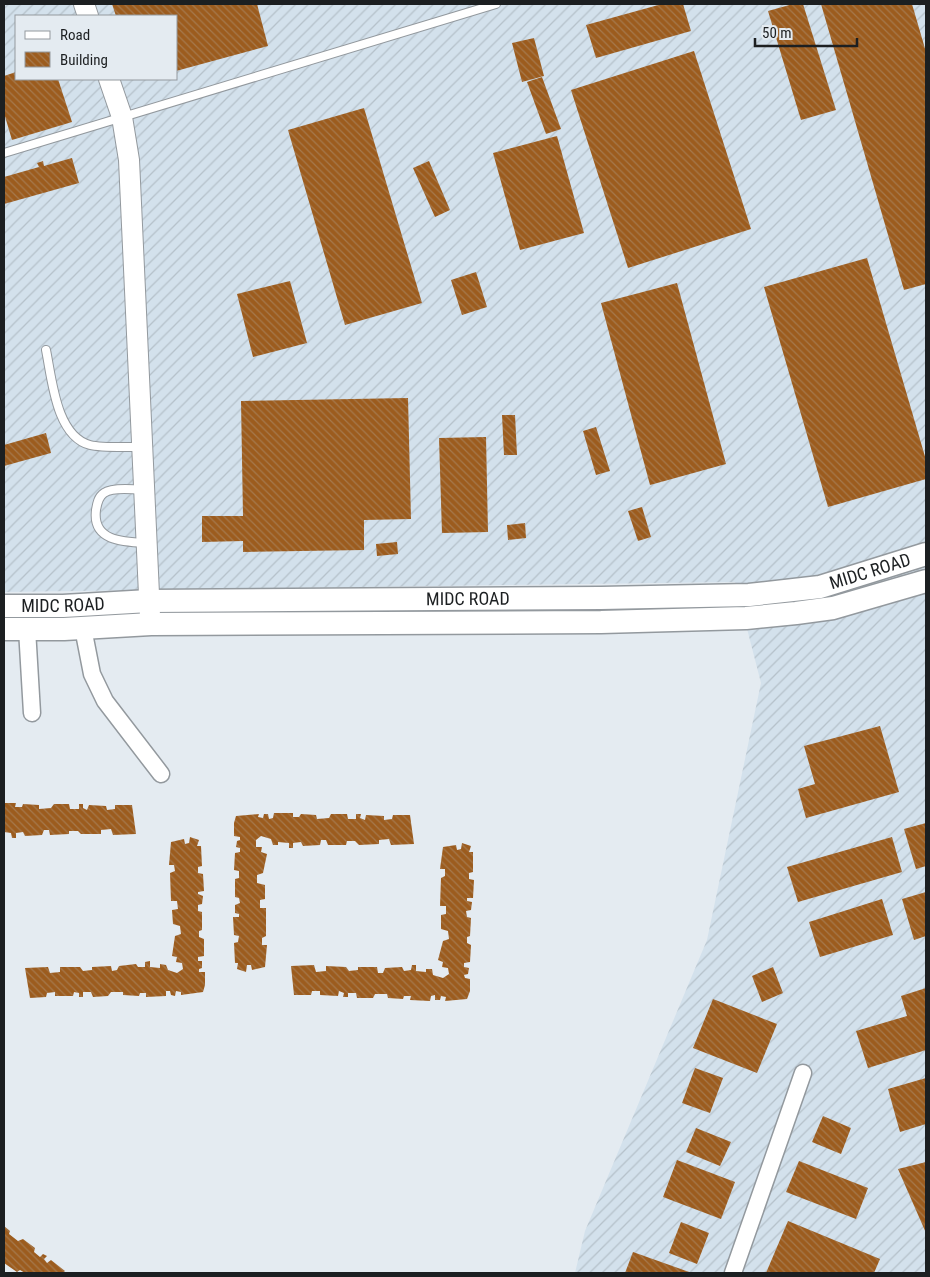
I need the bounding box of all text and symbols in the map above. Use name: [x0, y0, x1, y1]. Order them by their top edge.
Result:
legend: [15, 15, 178, 80]
scale bar: [755, 15, 858, 47]
text: 50 m: [762, 24, 792, 42]
text: Road: [60, 26, 90, 44]
text: Building: [60, 51, 108, 69]
street label: MIDC ROAD: [827, 549, 913, 593]
street label: MIDC ROAD: [426, 588, 510, 609]
street label: MIDC ROAD: [21, 593, 105, 616]

